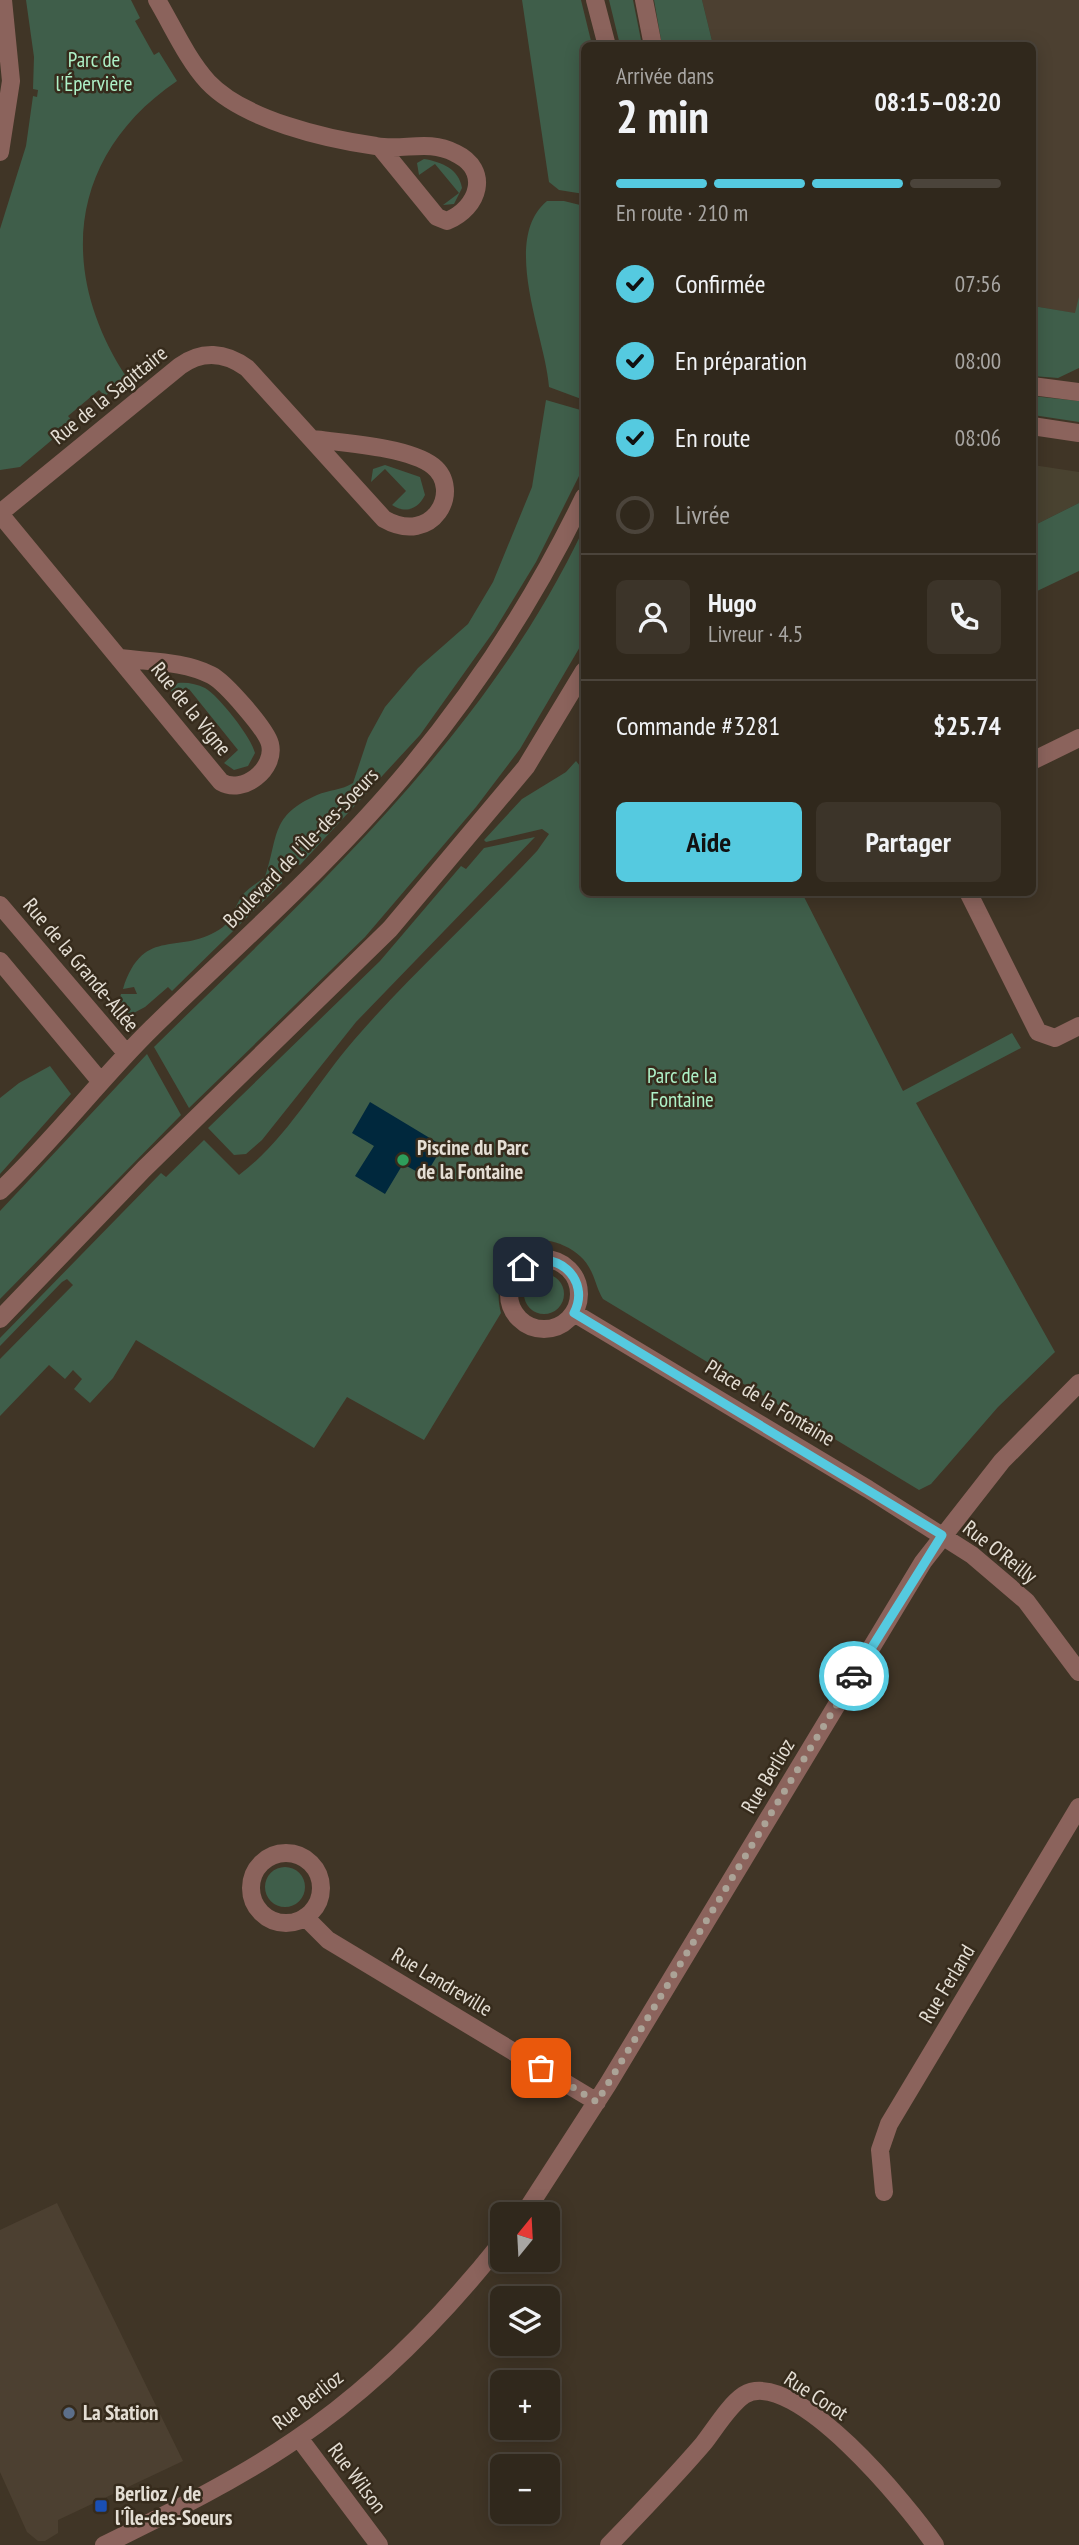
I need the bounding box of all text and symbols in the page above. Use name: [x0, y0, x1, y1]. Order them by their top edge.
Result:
park label: Parc de l'Épervière: [55, 46, 133, 97]
text: Arrivée dans: [616, 61, 714, 90]
text: 08:15–08:20: [874, 85, 1001, 118]
text: 2 min: [616, 86, 709, 146]
text: En route · 210 m: [616, 198, 748, 227]
icon: check: [616, 265, 654, 303]
text: Confirmée: [675, 267, 766, 300]
text: 07:56: [955, 269, 1001, 298]
street label: Rue de la Sagittaire: [45, 339, 172, 450]
icon: check: [616, 342, 654, 380]
text: En préparation: [675, 344, 807, 377]
text: 08:00: [955, 346, 1001, 375]
icon: check: [616, 419, 654, 457]
text: En route: [675, 421, 750, 454]
text: 08:06: [955, 423, 1001, 452]
text: Livrée: [675, 498, 730, 531]
button: person: [616, 580, 690, 654]
button: phone: [927, 580, 1001, 654]
text: Hugo: [708, 586, 757, 619]
text: Livreur · 4.5: [708, 619, 803, 648]
street label: Rue de la Vigne: [145, 656, 237, 761]
text: Commande #3281: [616, 709, 780, 742]
text: $25.74: [933, 709, 1001, 742]
street label: Boulevard de l'Île-des-Soeurs: [217, 762, 384, 933]
button: Aide: [616, 802, 802, 882]
button: Partager: [816, 802, 1001, 882]
street label: Rue de la Grande-Allée: [17, 892, 145, 1037]
park label: Parc de la Fontaine: [647, 1062, 717, 1113]
place label: Piscine du Parc de la Fontaine: [417, 1134, 529, 1185]
marker: Piscine du Parc de la Fontaine: [395, 1152, 411, 1168]
pin: [493, 1237, 553, 1297]
icon: home: [504, 1248, 542, 1286]
street label: Place de la Fontaine: [700, 1353, 840, 1452]
street label: Rue O'Reilly: [958, 1514, 1043, 1589]
courier: [819, 1641, 889, 1711]
icon: car: [835, 1657, 873, 1695]
street label: Rue Berlioz: [735, 1733, 800, 1818]
street label: Rue Ferland: [913, 1939, 981, 2028]
street label: Rue Landreville: [387, 1941, 498, 2022]
pin: [511, 2038, 571, 2098]
icon: bag: [522, 2049, 560, 2087]
north arrow: [490, 2202, 560, 2272]
map controls: [490, 2202, 560, 2524]
button: layers: [490, 2286, 560, 2356]
street label: Rue Berlioz: [267, 2364, 348, 2436]
street label: Rue Corot: [779, 2365, 854, 2426]
button: +: [490, 2370, 560, 2440]
place label: La Station: [83, 2399, 159, 2426]
marker: La Station: [61, 2405, 77, 2421]
street label: Rue Wilson: [322, 2437, 393, 2518]
button: −: [490, 2454, 560, 2524]
place label: Berlioz / de l'Île-des-Soeurs: [115, 2480, 232, 2531]
marker: Berlioz / de l'Île-des-Soeurs: [93, 2498, 109, 2514]

